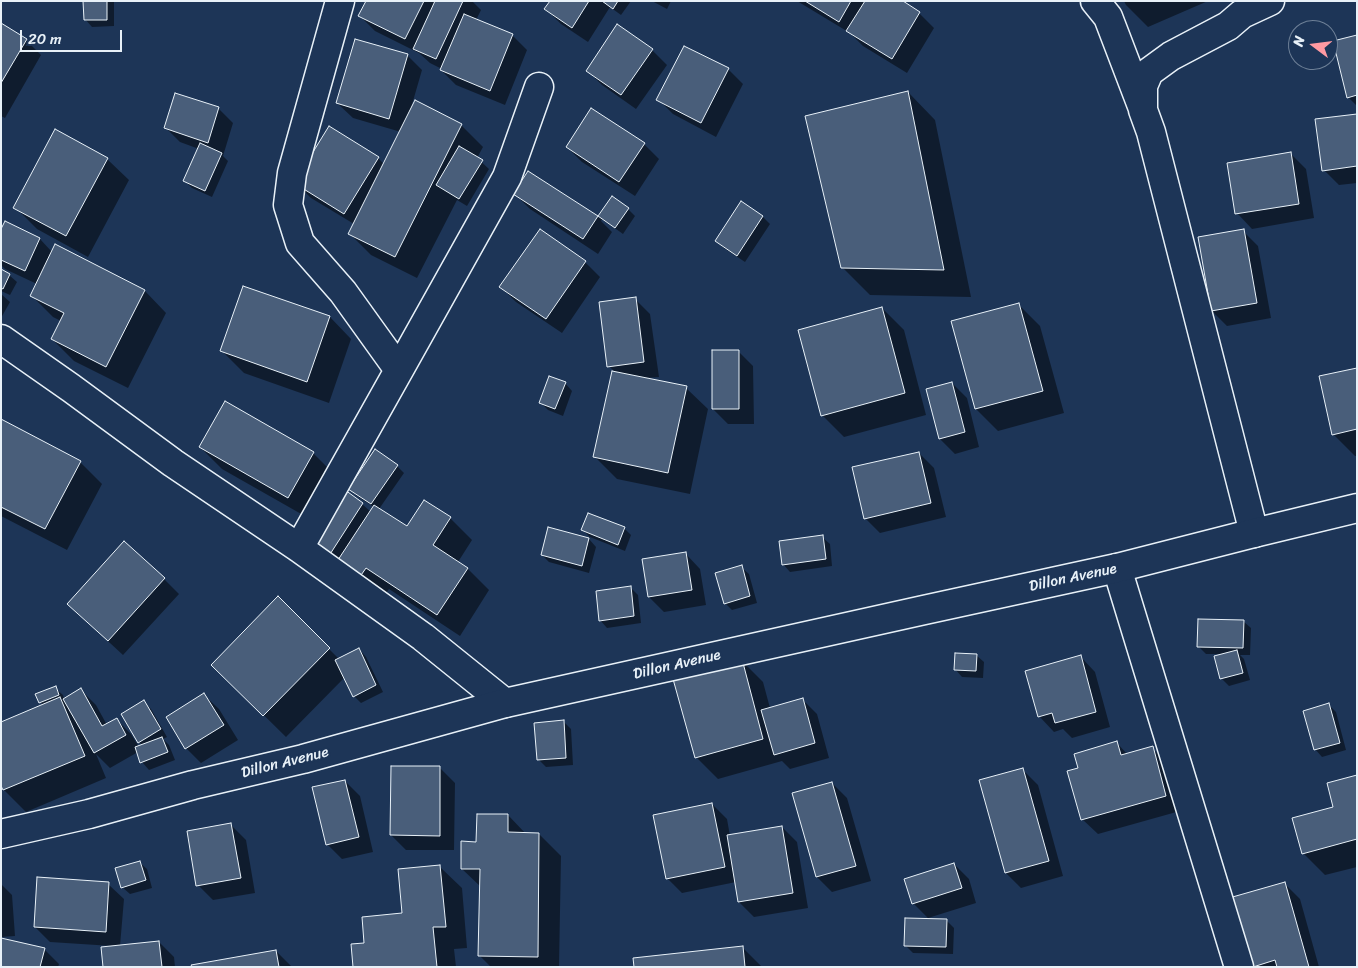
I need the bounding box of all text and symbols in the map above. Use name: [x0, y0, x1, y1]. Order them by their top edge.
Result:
scale bar: [22, 20, 125, 52]
north arrow: [1288, 20, 1338, 70]
text: 20 m: [28, 26, 62, 52]
text: N: [1286, 33, 1312, 49]
street label: Dillon Avenue: [1028, 560, 1118, 596]
street label: Dillon Avenue: [632, 646, 722, 684]
street label: Dillon Avenue: [240, 743, 330, 783]

